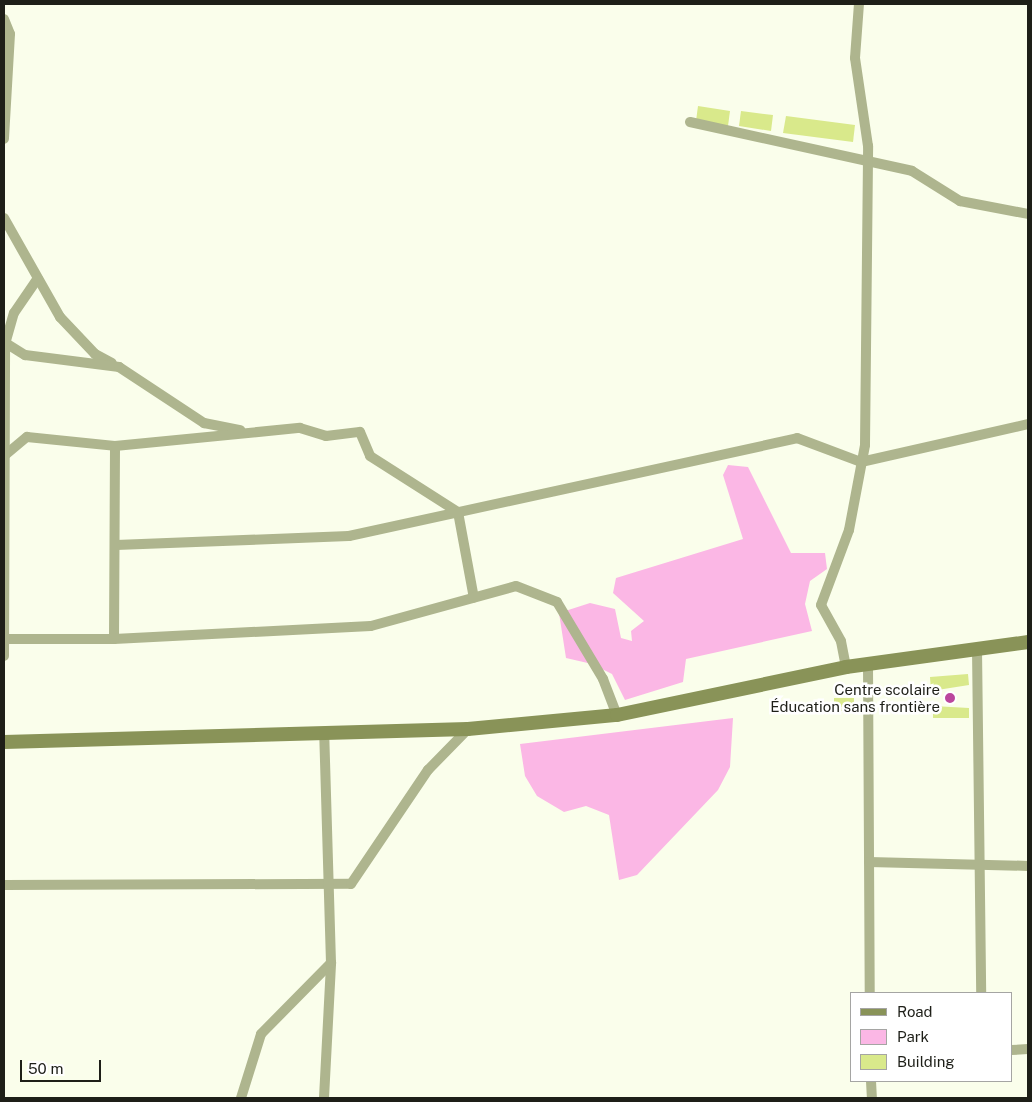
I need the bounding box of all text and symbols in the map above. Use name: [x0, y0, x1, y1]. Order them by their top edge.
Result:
place label: Centre scolaire Éducation sans frontière: [770, 680, 940, 715]
marker: Centre scolaire Éducation sans frontière: [944, 692, 956, 704]
legend: [850, 992, 1012, 1082]
text: Road: [897, 1003, 933, 1020]
text: Park: [897, 1028, 929, 1045]
scale bar: [22, 1050, 104, 1082]
text: Building: [897, 1053, 955, 1070]
text: 50 m: [28, 1060, 63, 1077]

